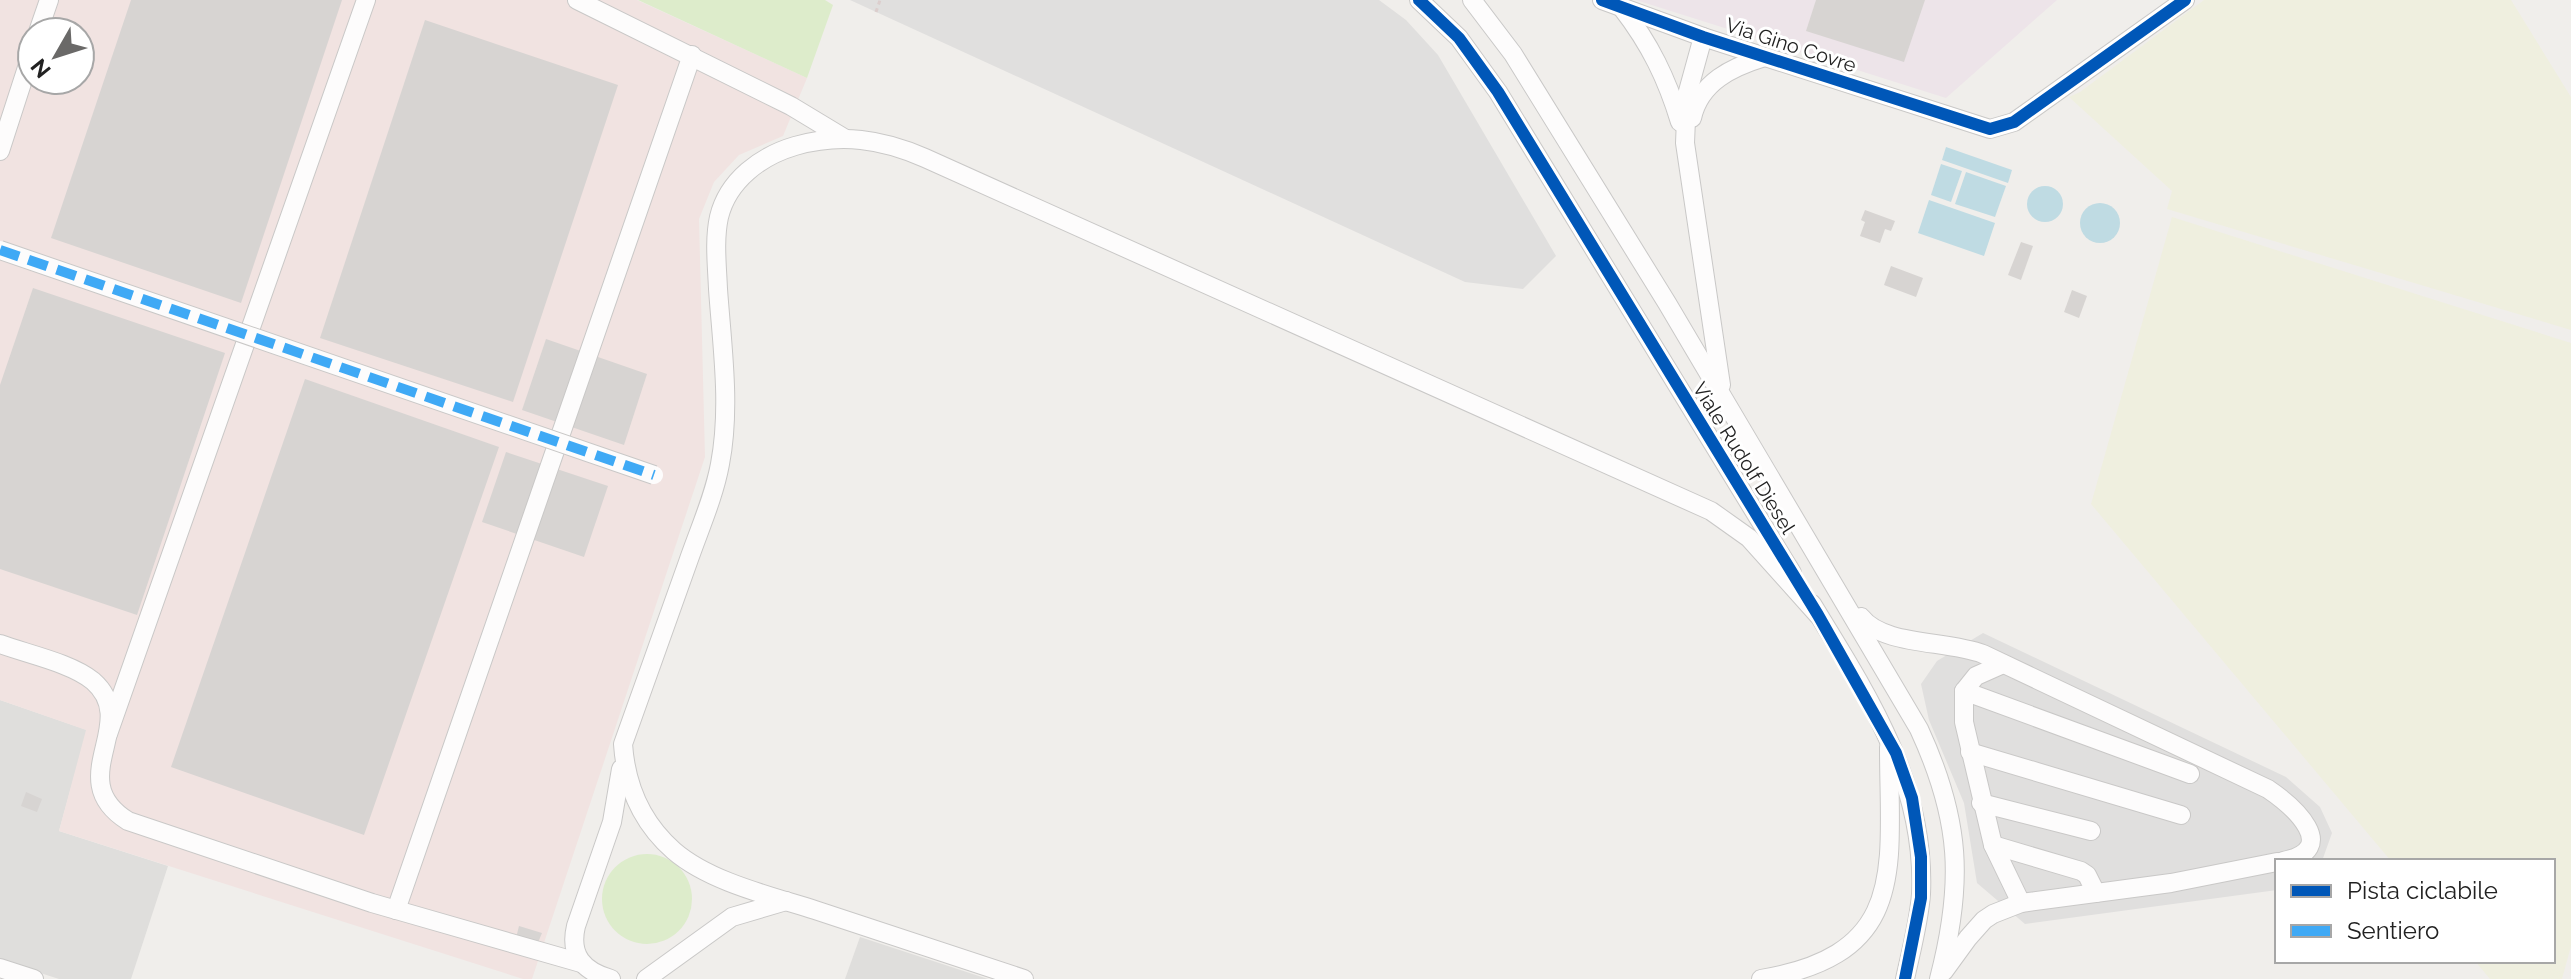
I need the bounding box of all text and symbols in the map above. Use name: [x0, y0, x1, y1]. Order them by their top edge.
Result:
street label: Via Gino Covre: [1723, 13, 1859, 77]
north arrow: [16, 16, 96, 96]
text: N: [25, 54, 56, 83]
street label: Viale Rudolf Diesel: [1688, 378, 1801, 539]
legend: [2275, 859, 2555, 963]
text: Pista ciclabile: [2347, 876, 2498, 905]
text: Sentiero: [2347, 916, 2439, 945]

